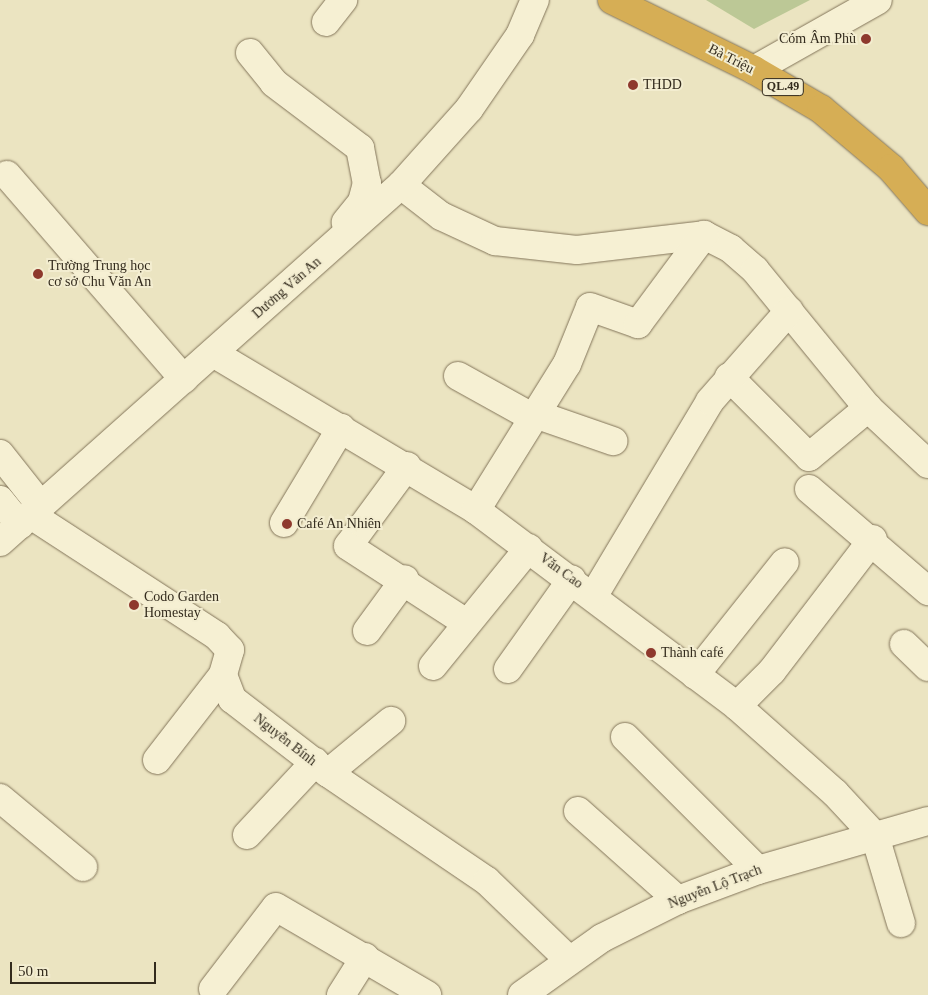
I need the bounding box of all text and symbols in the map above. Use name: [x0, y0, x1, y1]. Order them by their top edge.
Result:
place label: Cóm Âm Phù: [779, 31, 856, 47]
marker: Cóm Âm Phù: [860, 33, 872, 45]
street label: Bà Triệu: [705, 40, 757, 78]
place label: THDD: [643, 77, 682, 93]
road number: QL.49: [762, 77, 804, 96]
marker: THDD: [627, 79, 639, 91]
street label: Dương Văn An: [249, 253, 325, 323]
place label: Trường Trung học cơ sở Chu Văn An: [48, 258, 152, 290]
marker: Trường Trung học cơ sở Chu Văn An: [32, 268, 44, 280]
place label: Café An Nhiên: [297, 516, 382, 532]
marker: Café An Nhiên: [281, 518, 293, 530]
street label: Văn Cao: [536, 550, 586, 592]
place label: Codo Garden Homestay: [144, 589, 219, 622]
marker: Codo Garden Homestay: [128, 599, 140, 611]
place label: Thành café: [661, 645, 724, 661]
marker: Thành café: [645, 647, 657, 659]
street label: Nguyễn Bính: [250, 710, 320, 770]
street label: Nguyễn Lộ Trạch: [666, 861, 764, 913]
scale bar: [12, 952, 159, 984]
text: 50 m: [18, 963, 48, 979]

